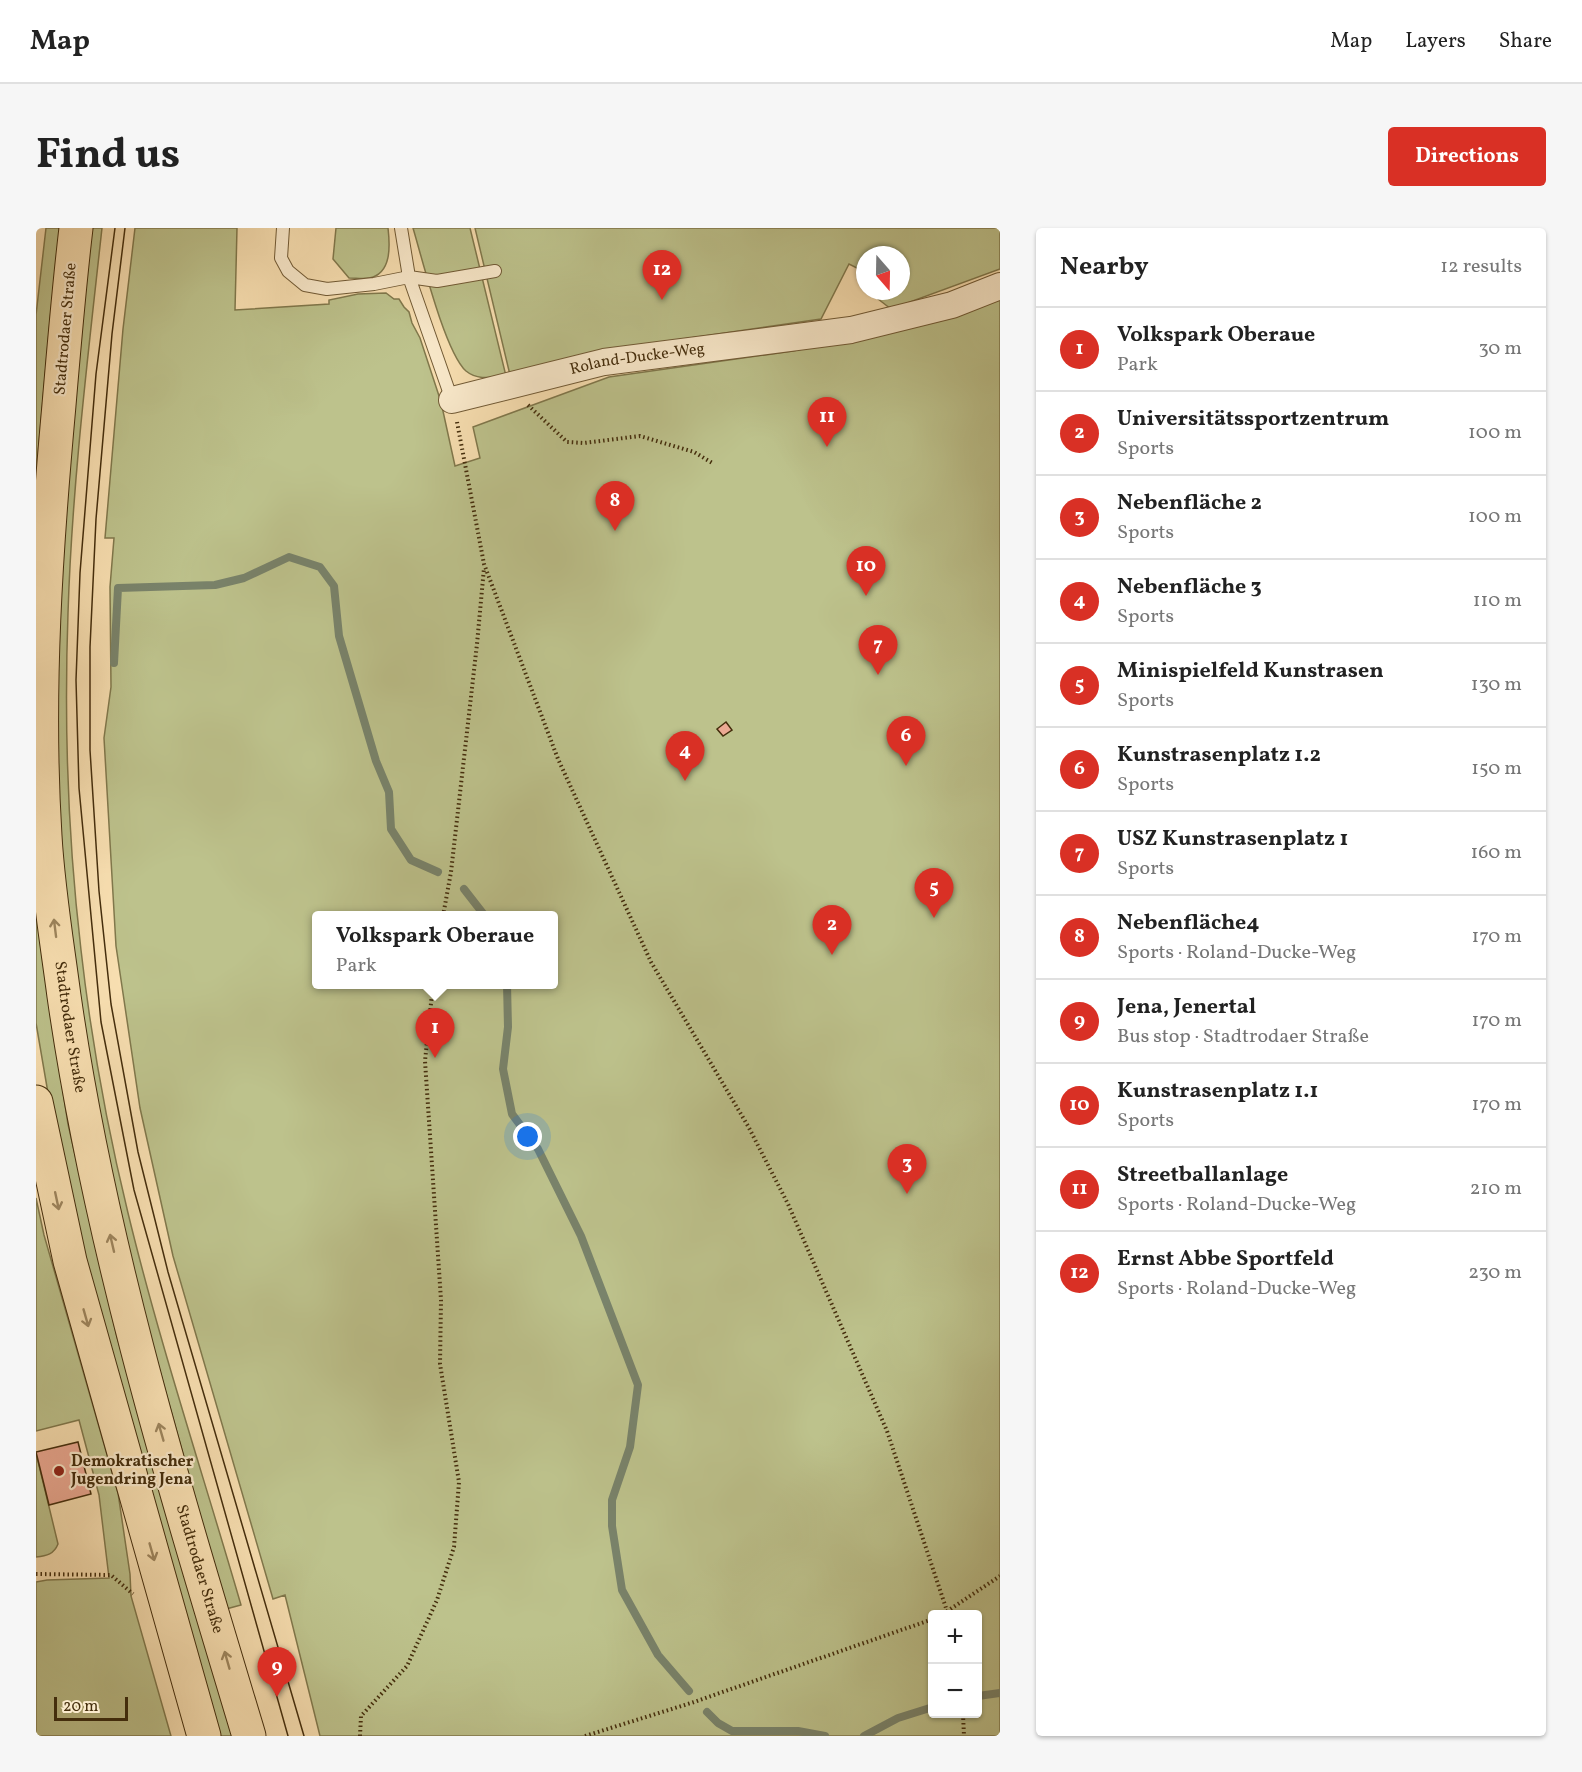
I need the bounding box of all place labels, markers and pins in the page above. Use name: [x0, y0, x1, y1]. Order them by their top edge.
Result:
pin: 12: [642, 250, 682, 300]
pin: 11: [808, 398, 846, 447]
pin: 8: [596, 482, 634, 531]
pin: 10: [846, 546, 886, 596]
pin: 7: [858, 626, 898, 675]
pin: 6: [886, 716, 926, 766]
pin: 4: [666, 732, 704, 781]
pin: 5: [914, 868, 954, 918]
pin: 2: [812, 906, 852, 955]
pin: 1: [416, 1008, 454, 1058]
pin: 3: [888, 1144, 926, 1194]
place label: Demokratischer Jugendring Jena: [70, 1451, 194, 1491]
marker: Demokratischer Jugendring Jena: [52, 1464, 66, 1478]
pin: 9: [258, 1648, 296, 1697]

